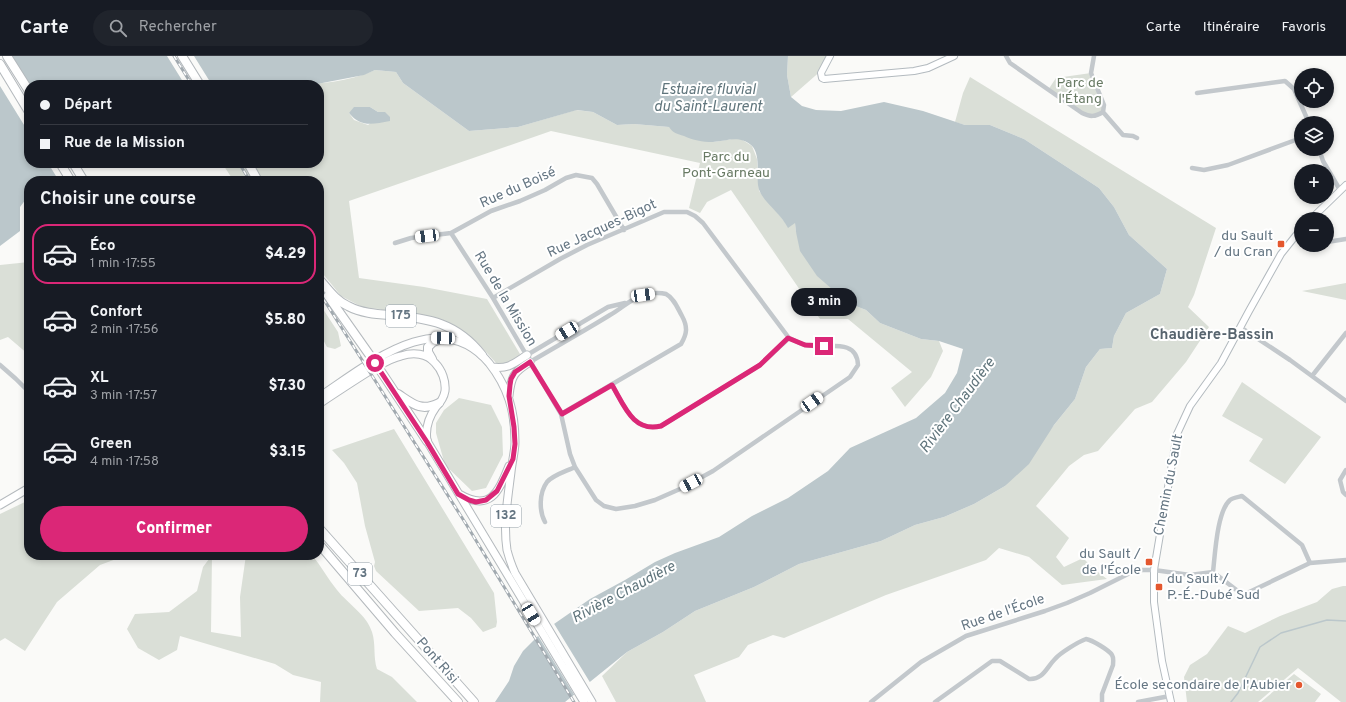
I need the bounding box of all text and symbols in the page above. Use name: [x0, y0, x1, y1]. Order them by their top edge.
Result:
search box: [93, 10, 373, 46]
text: Carte: [20, 16, 69, 40]
icon: search: [107, 17, 129, 39]
text: Rechercher: [139, 18, 217, 37]
text: Carte: [1146, 19, 1181, 36]
text: Itinéraire: [1203, 19, 1260, 36]
text: Favoris: [1282, 19, 1326, 36]
map controls: [1294, 68, 1334, 252]
button: locate: [1294, 68, 1334, 108]
park label: Parc de l'Étang: [1057, 75, 1103, 108]
water label: Estuaire fluvial du Saint-Laurent: [654, 81, 763, 117]
text: Départ: [64, 96, 112, 115]
button: layers: [1294, 116, 1334, 156]
text: Rue de la Mission: [64, 134, 185, 153]
park label: Parc du Pont-Garneau: [682, 149, 770, 182]
street label: Rue du Boisé: [477, 164, 559, 212]
button: +: [1294, 164, 1334, 204]
text: Choisir une course: [40, 188, 196, 211]
street label: Rue Jacques-Bigot: [545, 196, 659, 262]
button: −: [1294, 212, 1334, 252]
place label: du Sault / du Cran: [1213, 228, 1273, 261]
car: [414, 229, 440, 243]
icon: car: [42, 236, 78, 272]
text: Éco: [90, 237, 115, 256]
marker: du Sault / du Cran: [1276, 239, 1286, 249]
text: $4.29: [265, 245, 306, 264]
street label: Rue de la Mission: [470, 248, 540, 350]
text: 1 min · 17:55: [90, 256, 156, 272]
car: [630, 287, 656, 303]
callout: 3 min: [791, 288, 857, 316]
text: 3 min: [807, 294, 841, 310]
icon: car: [42, 302, 78, 338]
text: Confort: [90, 303, 142, 322]
road number: 175: [386, 305, 416, 327]
text: $5.80: [265, 311, 306, 330]
car: [554, 320, 580, 342]
text: 2 min · 17:56: [90, 322, 159, 338]
district label: Chaudière-Bassin: [1150, 326, 1274, 345]
car: [431, 332, 455, 344]
route end: [815, 337, 833, 355]
route start: [366, 354, 384, 372]
water label: Rivière Chaudière: [916, 354, 1000, 457]
icon: car: [42, 368, 78, 404]
text: XL: [90, 369, 108, 388]
text: $7.30: [268, 377, 306, 396]
text: 3 min · 17:57: [90, 388, 157, 404]
car: [799, 390, 825, 414]
street label: Chemin du Sault: [1151, 433, 1187, 537]
icon: car: [42, 434, 78, 470]
text: Green: [90, 435, 132, 454]
text: $3.15: [269, 443, 306, 462]
text: 4 min · 17:58: [90, 454, 159, 470]
car: [678, 472, 704, 494]
road number: 132: [491, 505, 521, 527]
button: Confirmer: [40, 506, 308, 552]
place label: du Sault / de l'École: [1079, 546, 1141, 579]
marker: du Sault / de l'École: [1144, 557, 1154, 567]
water label: Rivière Chaudière: [569, 558, 679, 628]
road number: 73: [348, 563, 372, 585]
place label: du Sault / P.-É.-Dubé Sud: [1167, 571, 1260, 604]
marker: du Sault / P.-É.-Dubé Sud: [1154, 582, 1164, 592]
street label: Rue de l'École: [959, 590, 1047, 635]
car: [520, 601, 542, 627]
street label: Pont Risi: [412, 634, 462, 688]
place label: École secondaire de l'Aubier: [1115, 676, 1292, 694]
marker: École secondaire de l'Aubier: [1294, 680, 1304, 690]

